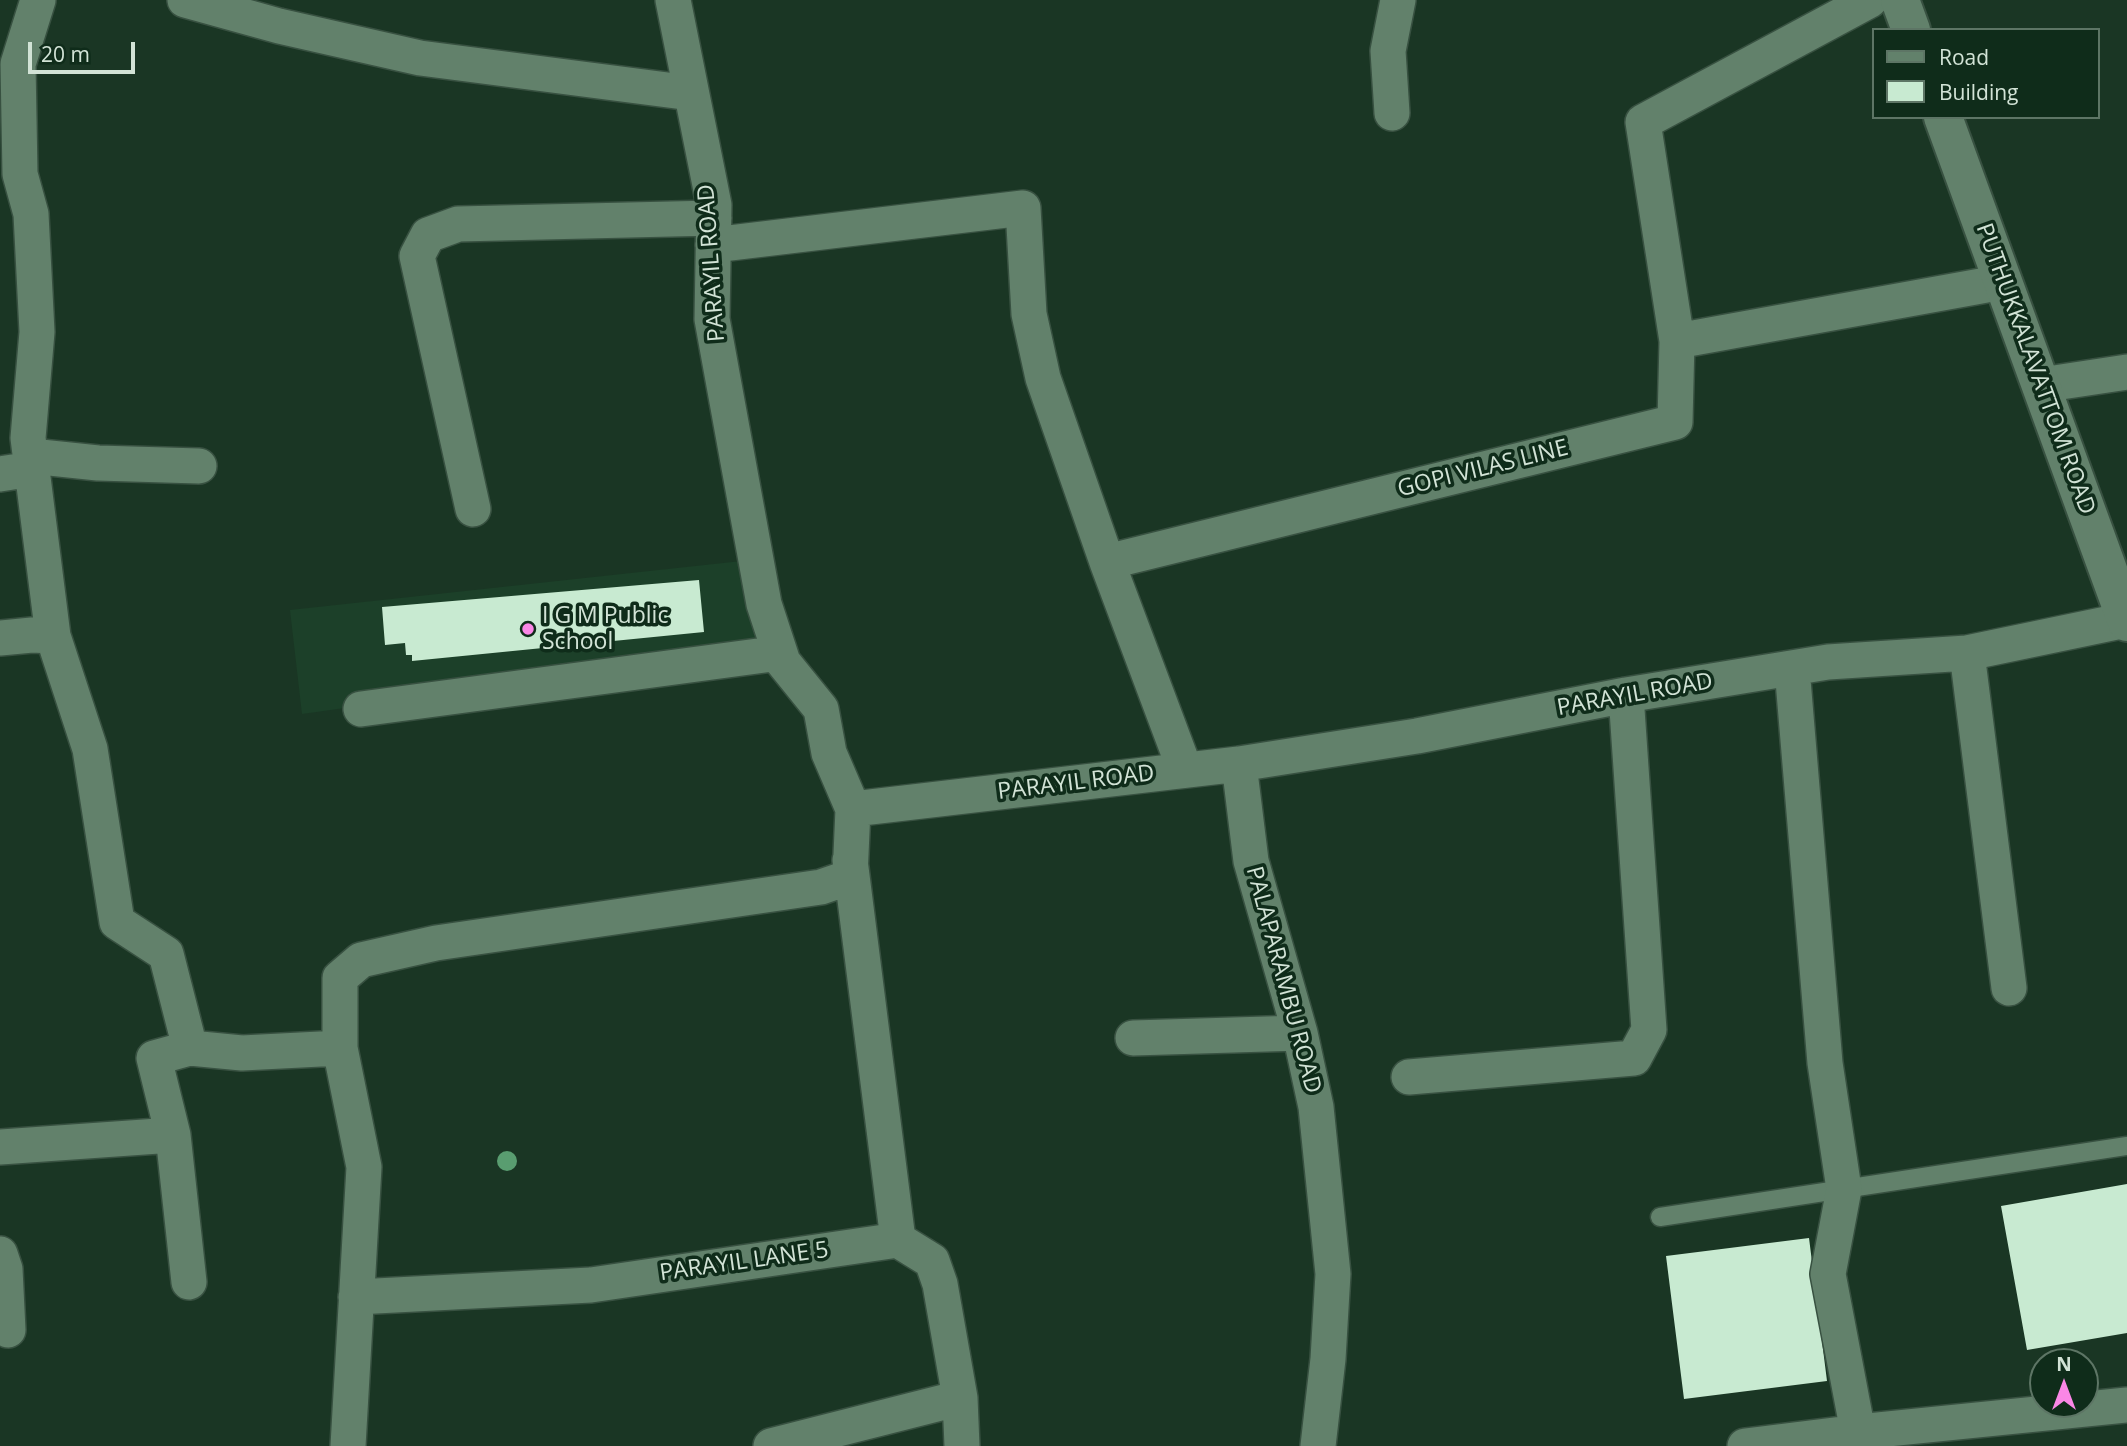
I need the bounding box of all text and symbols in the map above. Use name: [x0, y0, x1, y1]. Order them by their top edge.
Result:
scale bar: [32, 28, 138, 72]
legend: [1871, 28, 2099, 119]
text: 20 m: [41, 40, 90, 68]
text: Road: [1939, 43, 1989, 71]
text: Building: [1939, 78, 2018, 106]
street label: PARAYIL ROAD: [693, 183, 731, 343]
street label: PUTHUKKALAVATTOM ROAD: [1969, 220, 2101, 518]
street label: GOPI VILAS LINE: [1395, 434, 1571, 504]
place label: I G M Public School: [542, 602, 668, 656]
marker: I G M Public School: [520, 621, 536, 637]
street label: PARAYIL ROAD: [1555, 668, 1715, 722]
street label: PARAYIL ROAD: [996, 760, 1156, 806]
street label: PALAPARAMBU ROAD: [1239, 864, 1327, 1096]
street label: PARAYIL LANE 5: [658, 1236, 830, 1288]
north arrow: [2029, 1348, 2099, 1418]
text: N: [2056, 1351, 2072, 1377]

